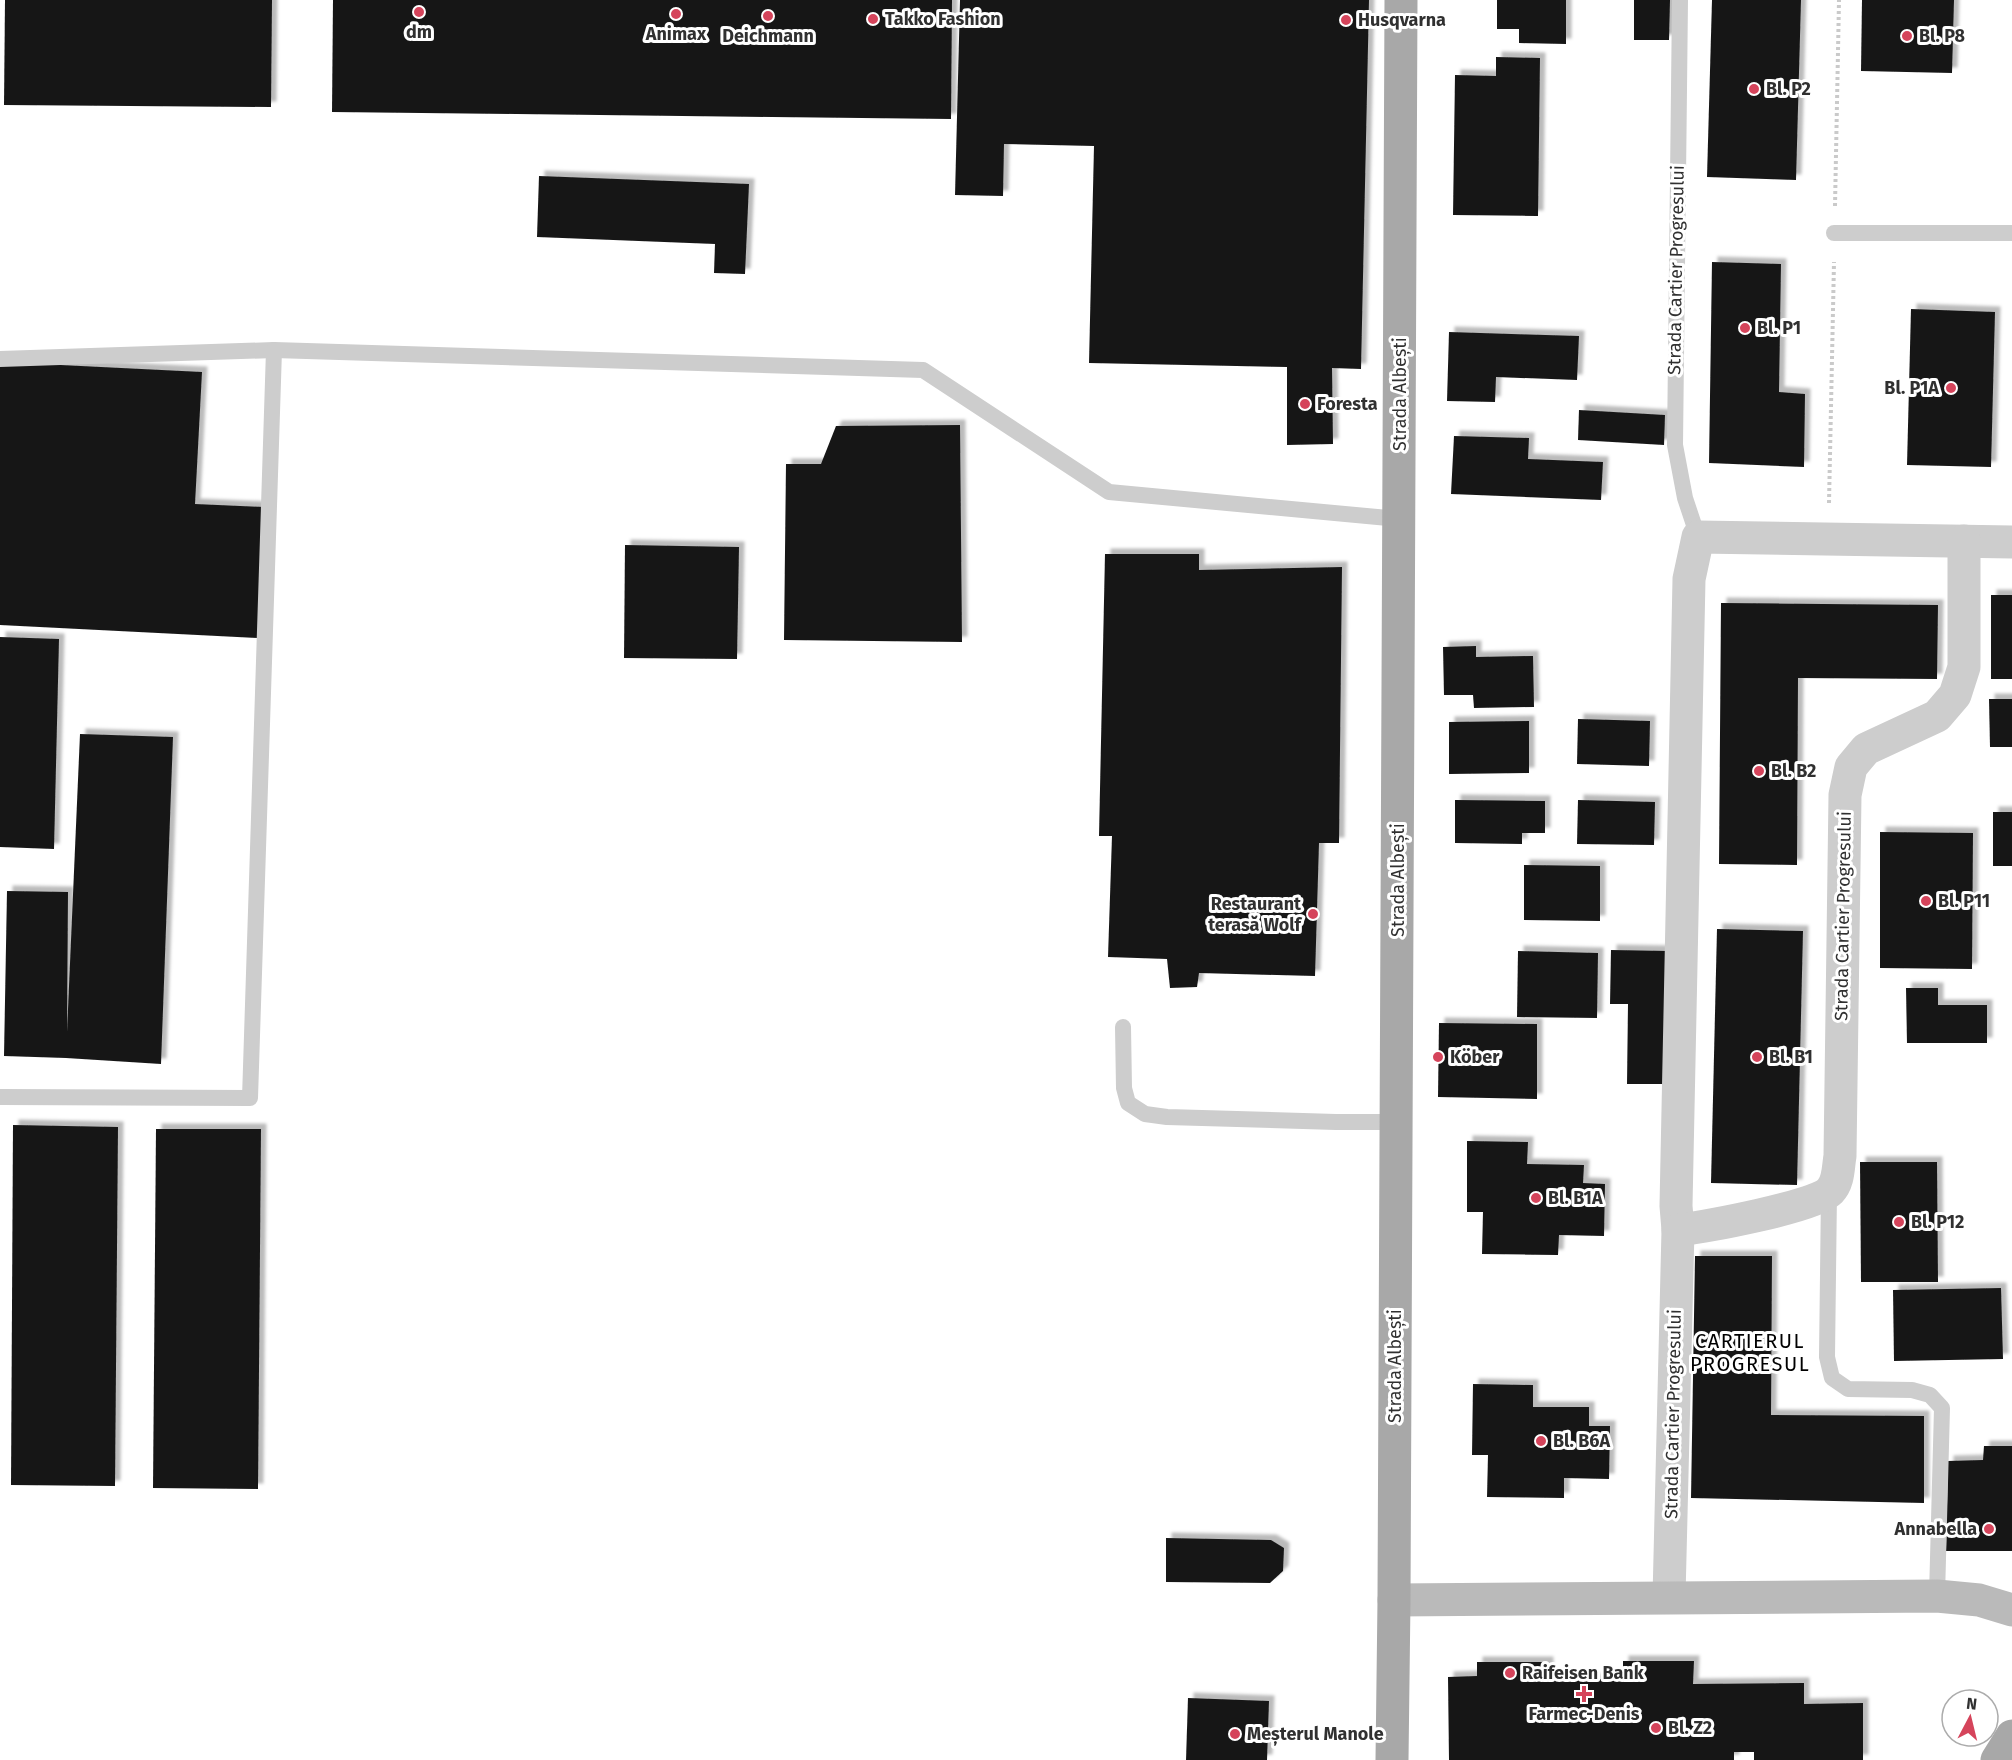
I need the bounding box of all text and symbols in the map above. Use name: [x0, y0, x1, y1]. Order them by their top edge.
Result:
marker: dm: [412, 5, 426, 19]
marker: Animax: [669, 7, 683, 21]
place label: Takko Fashion: [885, 8, 1001, 30]
marker: Deichmann: [761, 9, 775, 23]
place label: Husqvarna: [1358, 9, 1446, 31]
marker: Takko Fashion: [866, 12, 880, 26]
marker: Husqvarna: [1339, 13, 1353, 27]
place label: dm: [406, 21, 432, 43]
place label: Animax: [645, 23, 707, 45]
place label: Deichmann: [722, 25, 814, 47]
place label: Bl. P8: [1919, 25, 1965, 47]
marker: Bl. P8: [1900, 29, 1914, 43]
place label: Bl. P2: [1766, 78, 1811, 100]
marker: Bl. P2: [1747, 82, 1761, 96]
street label: Strada Cartier Progresului: [1663, 165, 1689, 375]
place label: Bl. P1: [1757, 317, 1801, 339]
marker: Bl. P1: [1738, 321, 1752, 335]
street label: Strada Albești: [1389, 337, 1412, 451]
place label: Bl. P1A: [1884, 377, 1939, 399]
marker: Bl. P1A: [1944, 381, 1958, 395]
place label: Foresta: [1317, 393, 1378, 415]
marker: Foresta: [1298, 397, 1312, 411]
place label: Bl. B2: [1771, 760, 1816, 782]
marker: Bl. B2: [1752, 764, 1766, 778]
street label: Strada Cartier Progresului: [1830, 811, 1856, 1021]
street label: Strada Albești: [1387, 823, 1410, 937]
place label: Bl. P11: [1938, 890, 1990, 912]
place label: Restaurant terasă Wolf: [1208, 893, 1303, 936]
marker: Bl. P11: [1919, 894, 1933, 908]
marker: Restaurant terasă Wolf: [1306, 907, 1320, 921]
place label: Köber: [1450, 1046, 1500, 1068]
place label: Bl. B1: [1769, 1046, 1813, 1068]
marker: Köber: [1431, 1050, 1445, 1064]
marker: Bl. B1: [1750, 1050, 1764, 1064]
place label: Bl. B1A: [1548, 1187, 1603, 1209]
marker: Bl. B1A: [1529, 1191, 1543, 1205]
place label: Bl. P12: [1911, 1211, 1964, 1233]
marker: Bl. P12: [1892, 1215, 1906, 1229]
street label: Strada Albești: [1384, 1309, 1407, 1423]
street label: Strada Cartier Progresului: [1660, 1309, 1686, 1519]
district label: CARTIERUL PROGRESUL: [1690, 1329, 1810, 1376]
place label: Bl. B6A: [1553, 1430, 1610, 1452]
marker: Bl. B6A: [1534, 1434, 1548, 1448]
place label: Annabella: [1894, 1518, 1977, 1540]
marker: Annabella: [1982, 1522, 1996, 1536]
place label: Raifeisen Bank: [1522, 1662, 1645, 1684]
marker: Raifeisen Bank: [1503, 1666, 1517, 1680]
marker: Farmec-Denis: [1577, 1687, 1591, 1701]
north arrow: [1940, 1688, 2000, 1748]
text: N: [1965, 1694, 1978, 1714]
place label: Farmec-Denis: [1529, 1703, 1640, 1725]
place label: Bl. Z2: [1668, 1717, 1712, 1739]
marker: Bl. Z2: [1649, 1721, 1663, 1735]
place label: Meșterul Manole: [1247, 1723, 1384, 1746]
marker: Meșterul Manole: [1228, 1727, 1242, 1741]

